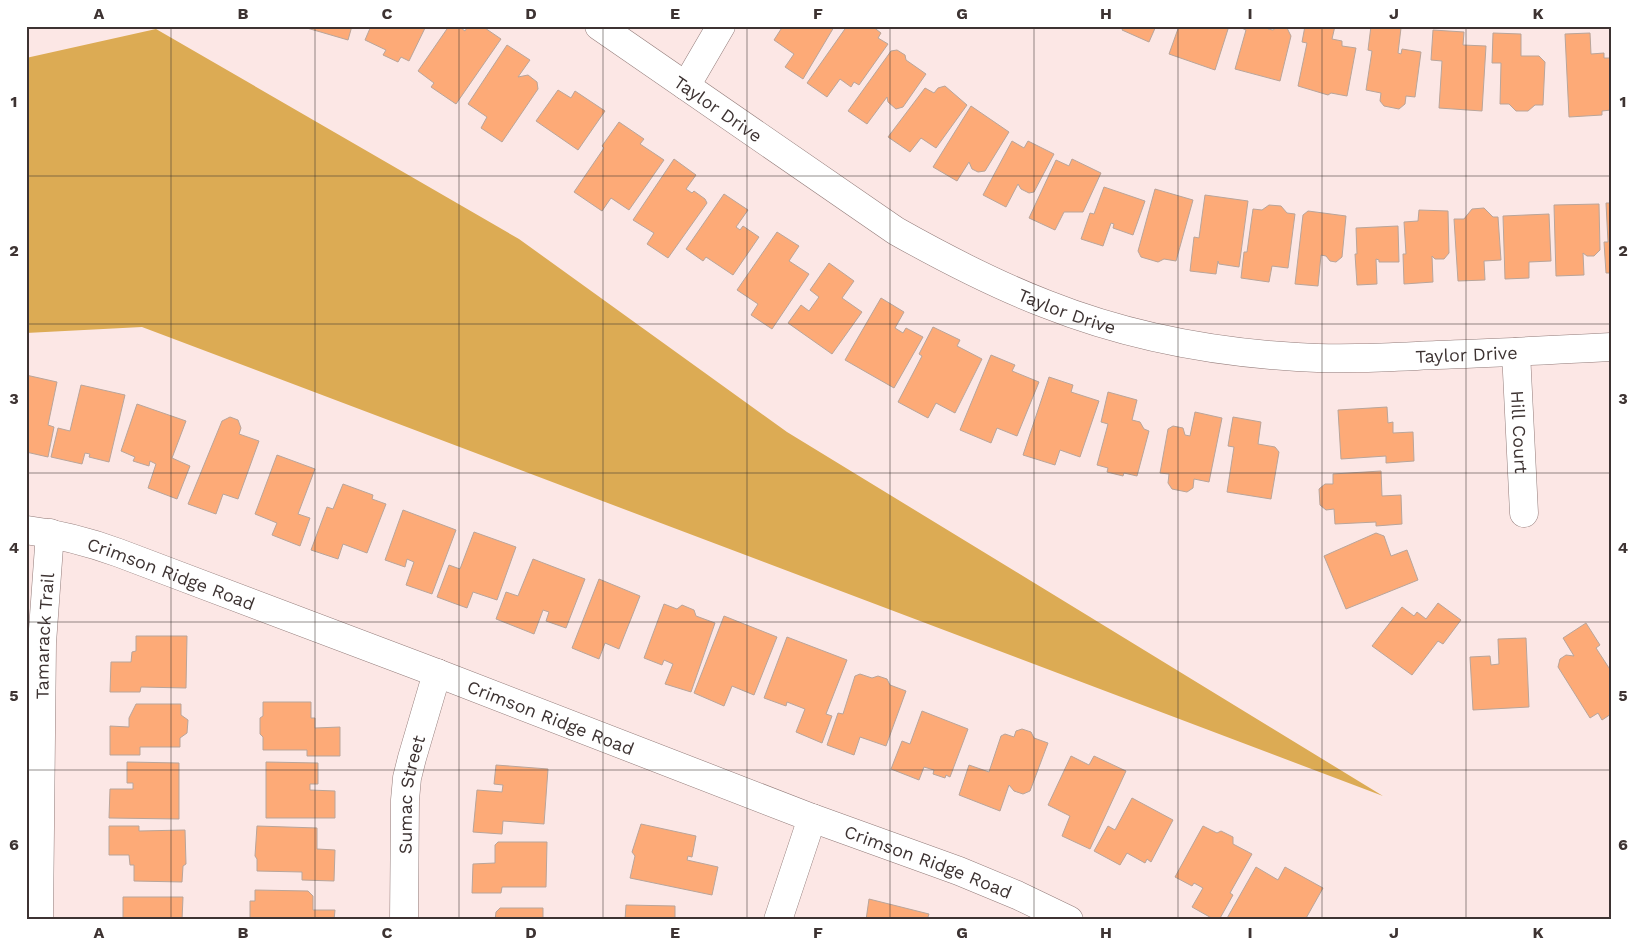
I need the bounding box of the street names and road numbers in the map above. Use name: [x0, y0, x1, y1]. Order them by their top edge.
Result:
street label: Taylor Drive: [670, 71, 766, 146]
street label: Taylor Drive: [1015, 283, 1118, 337]
street label: Taylor Drive: [1415, 341, 1518, 366]
street label: Hill Court: [1507, 390, 1533, 474]
street label: Crimson Ridge Road: [85, 533, 258, 614]
street label: Tamarack Trail: [31, 572, 58, 699]
street label: Crimson Ridge Road: [464, 675, 637, 759]
street label: Sumac Street: [394, 732, 429, 854]
street label: Crimson Ridge Road: [842, 820, 1015, 902]

